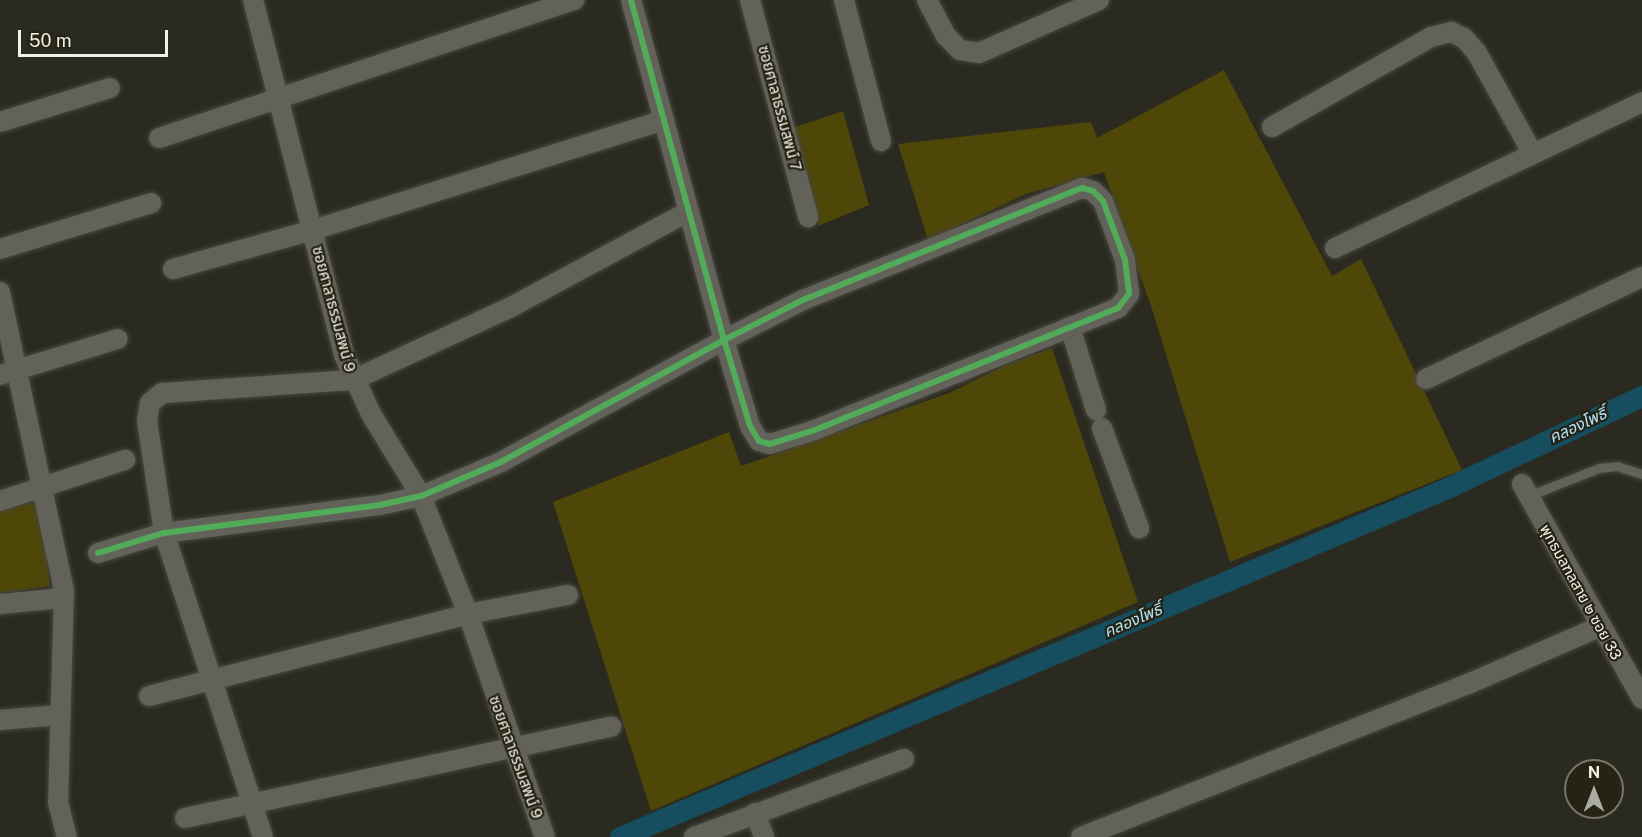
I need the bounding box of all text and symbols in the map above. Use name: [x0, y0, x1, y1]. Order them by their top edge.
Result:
scale bar: [21, 18, 171, 56]
text: 50 m: [29, 30, 72, 51]
street label: ซอยศาลาธรรมสพน์ 7: [755, 43, 805, 173]
street label: ซอยศาลาธรรมสพน์ 9: [309, 244, 359, 374]
water label: คลองโพธิ์: [1546, 404, 1610, 448]
street label: พุทธมลฑลสาย ๒ ซอย 33: [1536, 521, 1626, 663]
water label: คลองโพธิ์: [1101, 600, 1165, 642]
street label: ซอยศาลาธรรมสพน์ 9: [485, 693, 547, 821]
north arrow: [1564, 759, 1624, 819]
text: N: [1588, 763, 1600, 782]

